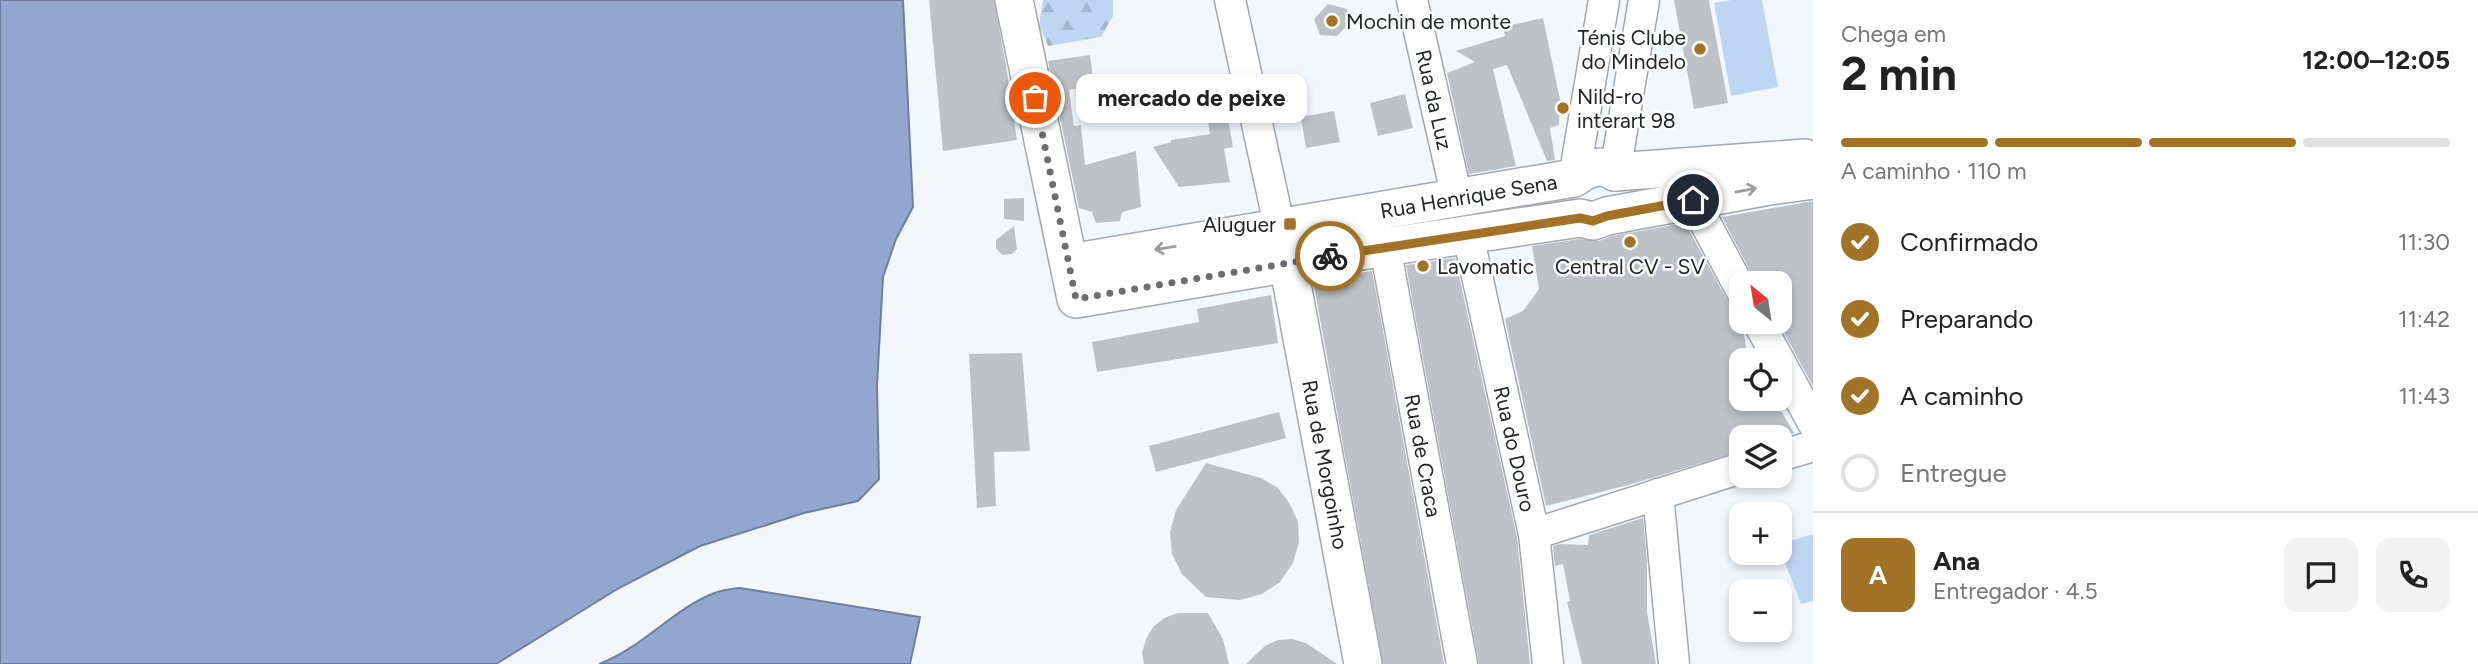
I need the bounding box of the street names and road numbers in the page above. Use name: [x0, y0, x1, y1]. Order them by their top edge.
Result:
street label: Rua da Luz: [1411, 47, 1458, 152]
street label: Rua Henrique Sena: [1378, 169, 1559, 223]
street label: Rua de Morgoinho: [1298, 378, 1354, 551]
street label: Rua do Douro: [1489, 384, 1541, 514]
street label: Rua de Craca: [1400, 392, 1447, 519]

